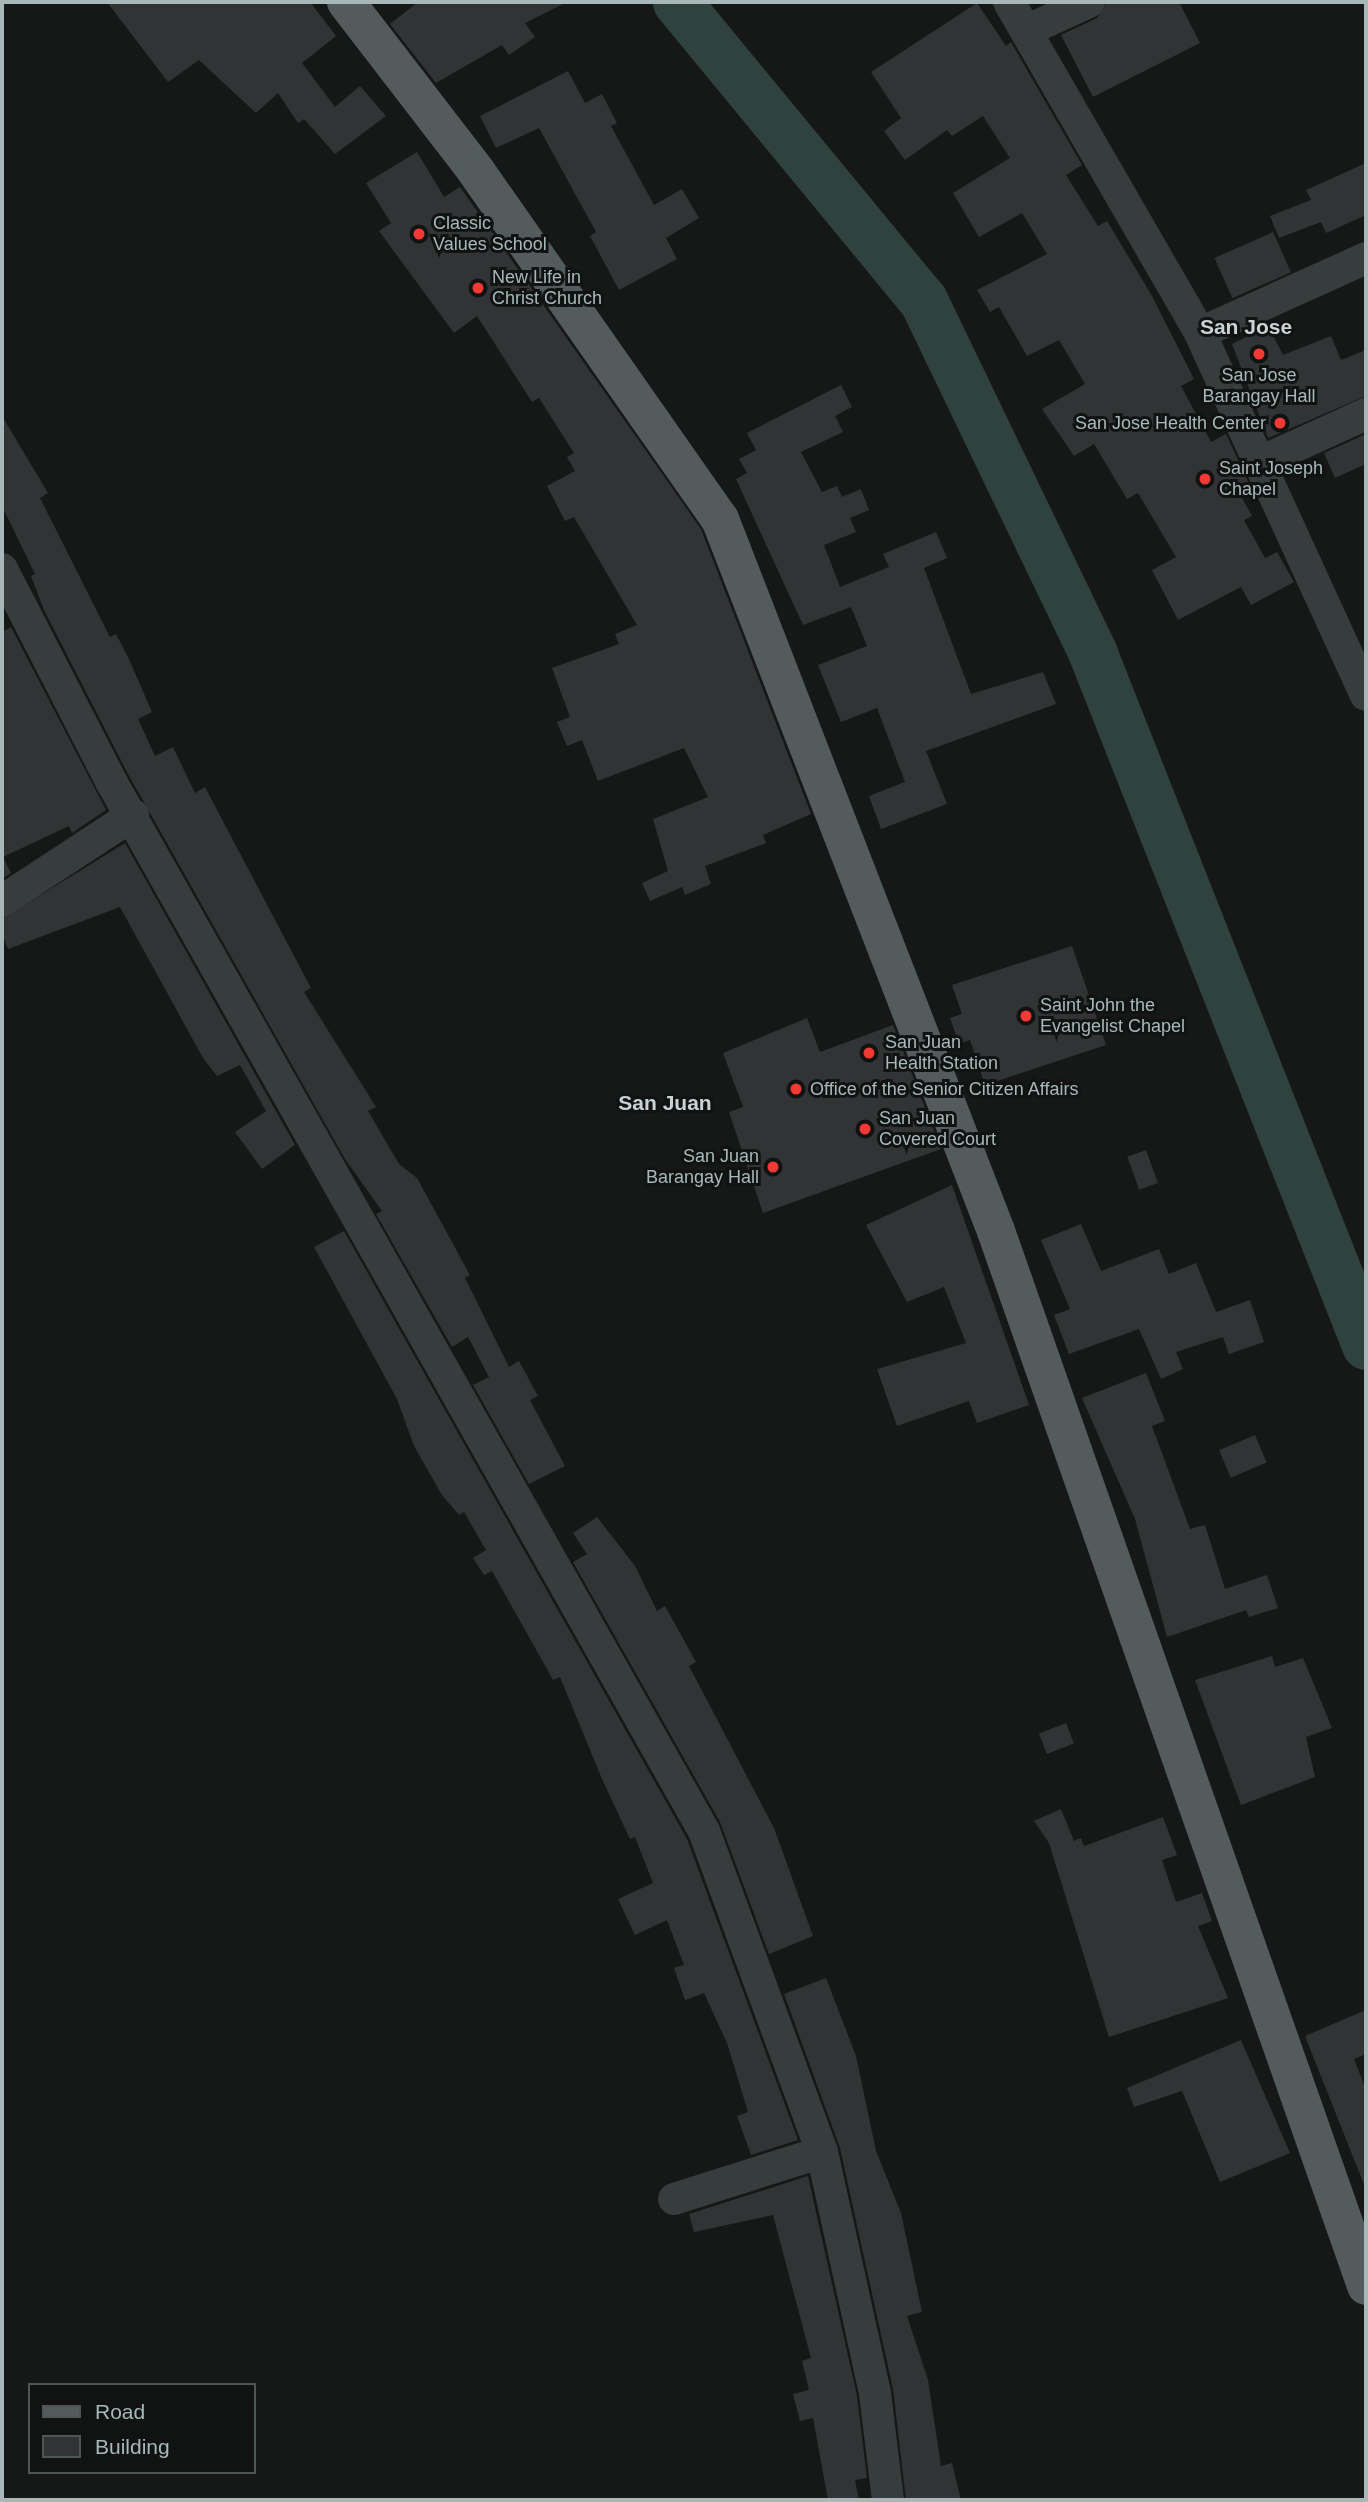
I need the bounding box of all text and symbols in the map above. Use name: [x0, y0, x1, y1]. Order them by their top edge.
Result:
place label: Classic Values School: [433, 213, 547, 256]
marker: Classic Values School: [411, 226, 427, 242]
place label: New Life in Christ Church: [492, 267, 602, 310]
marker: New Life in Christ Church: [470, 280, 486, 296]
district label: San Jose: [1200, 314, 1292, 340]
marker: San Jose Barangay Hall: [1251, 346, 1267, 362]
place label: San Jose Barangay Hall: [1202, 365, 1316, 408]
place label: San Jose Health Center: [1075, 412, 1266, 434]
marker: San Jose Health Center: [1272, 415, 1288, 431]
place label: Saint Joseph Chapel: [1219, 458, 1323, 500]
marker: Saint Joseph Chapel: [1197, 471, 1213, 487]
place label: Saint John the Evangelist Chapel: [1040, 995, 1185, 1038]
marker: Saint John the Evangelist Chapel: [1018, 1008, 1034, 1024]
place label: San Juan Health Station: [885, 1032, 998, 1074]
marker: San Juan Health Station: [859, 1043, 879, 1063]
place label: Office of the Senior Citizen Affairs: [810, 1078, 1079, 1100]
marker: Office of the Senior Citizen Affairs: [788, 1081, 804, 1097]
district label: San Juan: [618, 1090, 712, 1116]
place label: San Juan Covered Court: [879, 1108, 996, 1150]
marker: San Juan Covered Court: [857, 1121, 873, 1137]
place label: San Juan Barangay Hall: [646, 1146, 759, 1188]
marker: San Juan Barangay Hall: [765, 1159, 781, 1175]
legend: [28, 2383, 256, 2474]
text: Road: [95, 2400, 145, 2423]
text: Building: [95, 2435, 170, 2458]

